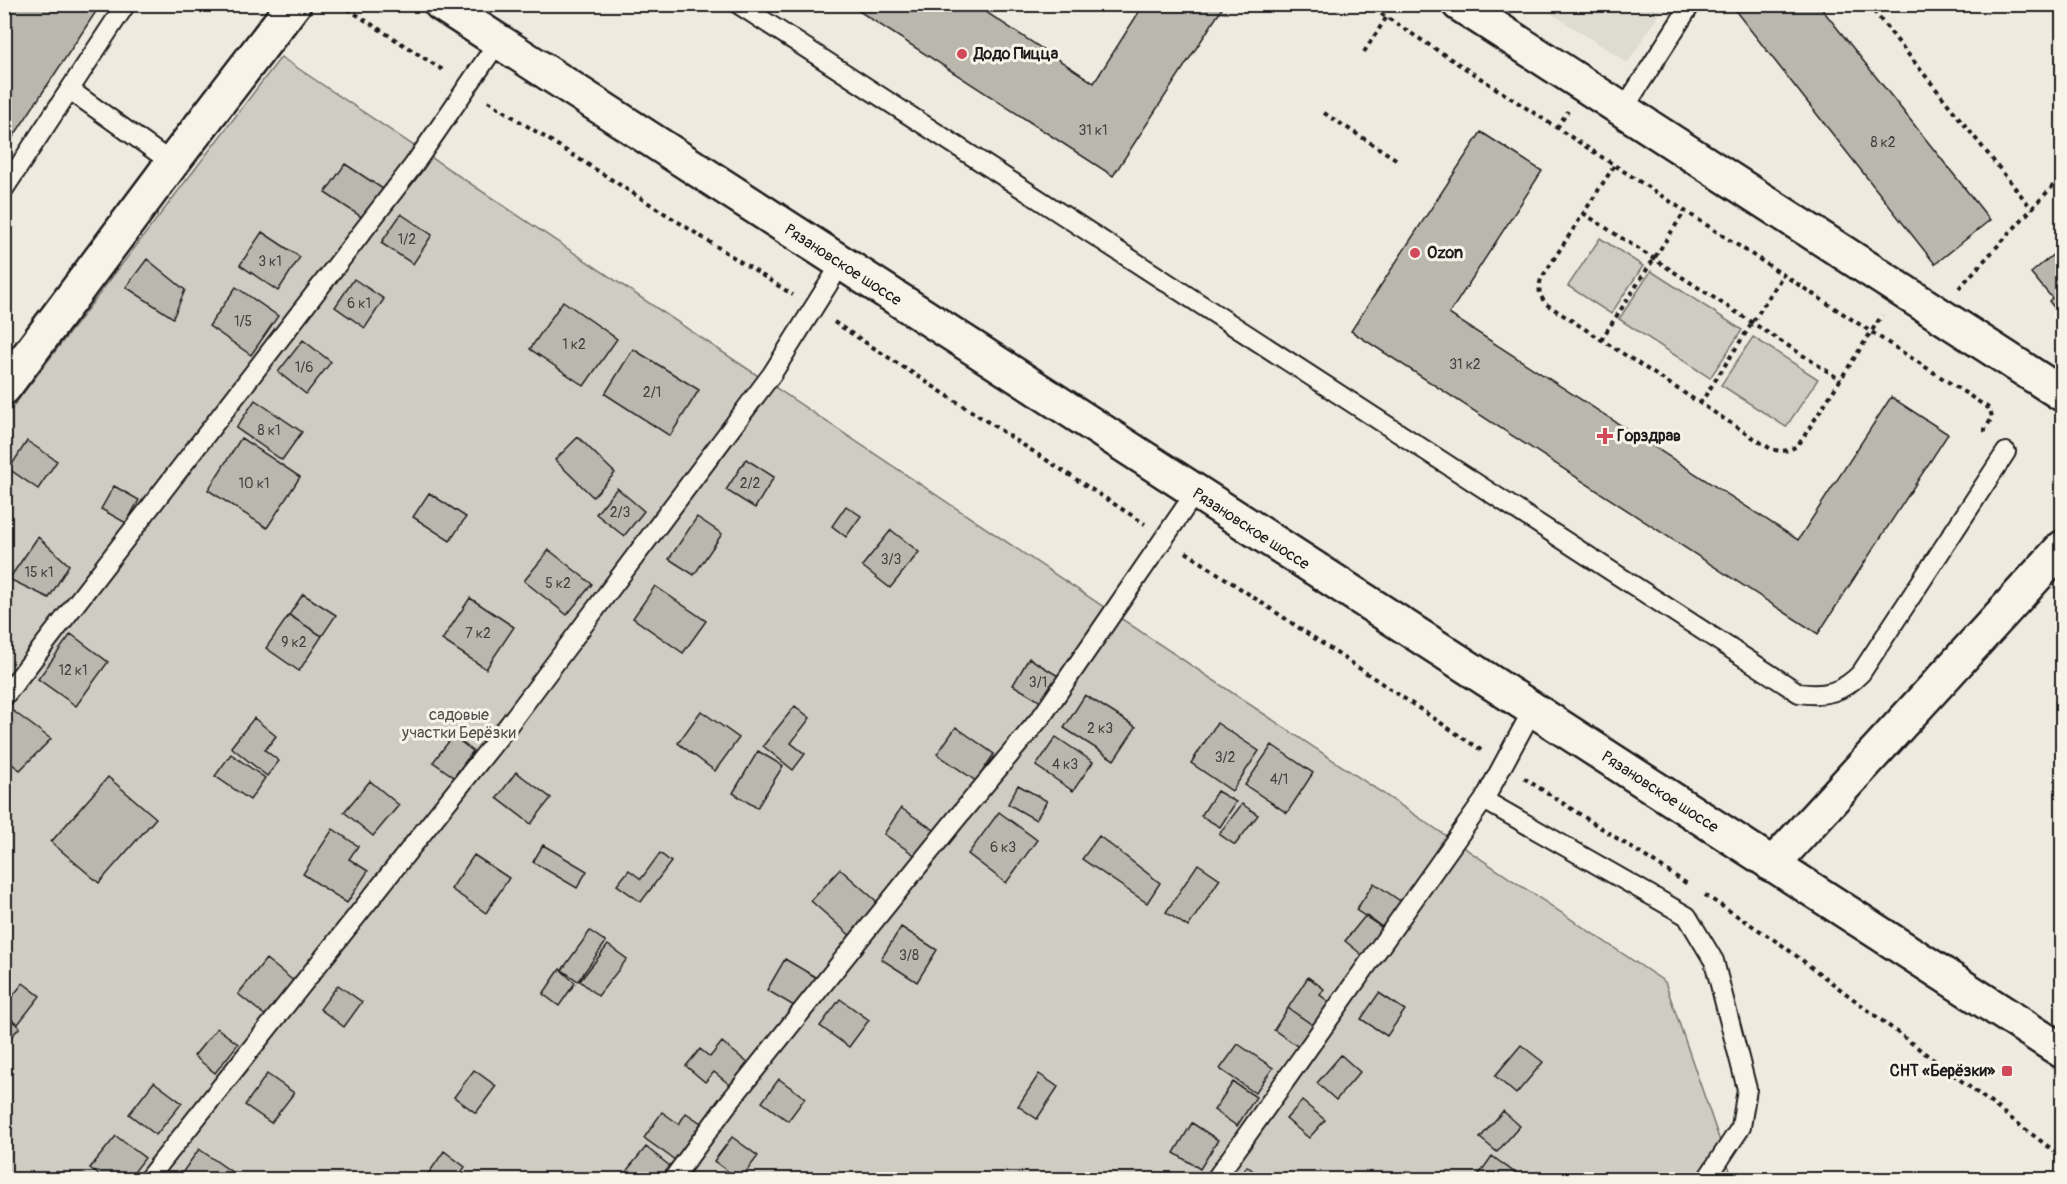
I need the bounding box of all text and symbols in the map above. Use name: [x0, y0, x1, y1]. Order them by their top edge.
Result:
place label: Додо Пицца: [973, 44, 1059, 64]
marker: Додо Пицца: [955, 47, 969, 61]
house number: 31 к1: [1078, 122, 1108, 139]
house number: 8 к2: [1870, 134, 1896, 151]
street label: Рязановское шоссе: [781, 220, 905, 310]
house number: 1/2: [398, 231, 416, 248]
place label: Ozon: [1427, 243, 1463, 263]
marker: Ozon: [1408, 246, 1422, 260]
house number: 3 к1: [258, 253, 282, 270]
house number: 6 к1: [347, 295, 371, 312]
house number: 1/5: [234, 313, 252, 330]
house number: 1 к2: [562, 336, 586, 353]
house number: 31 к2: [1449, 356, 1481, 373]
house number: 1/6: [295, 359, 313, 376]
house number: 2/1: [643, 384, 661, 401]
house number: 8 к1: [258, 422, 280, 439]
place label: Горздрав: [1617, 426, 1681, 446]
marker: Горздрав: [1598, 429, 1612, 443]
house number: 10 к1: [239, 475, 269, 492]
house number: 2/2: [740, 475, 761, 492]
street label: Рязановское шоссе: [1189, 484, 1313, 574]
house number: 2/3: [610, 504, 631, 521]
house number: 3/3: [881, 551, 902, 568]
house number: 15 к1: [25, 564, 53, 581]
house number: 5 к2: [545, 575, 571, 592]
house number: 7 к2: [465, 625, 491, 642]
house number: 9 к2: [281, 634, 307, 651]
house number: 12 к1: [58, 662, 88, 679]
house number: 3/1: [1029, 674, 1047, 691]
park label: садовые участки Берёзки: [401, 705, 516, 743]
house number: 2 к3: [1087, 720, 1113, 737]
street label: Рязановское шоссе: [1598, 747, 1722, 837]
house number: 3/2: [1215, 749, 1236, 766]
house number: 4 к3: [1052, 756, 1078, 773]
house number: 4/1: [1270, 771, 1288, 788]
house number: 6 к3: [990, 839, 1016, 856]
house number: 3/8: [899, 947, 919, 964]
place label: СНТ «Берёзки»: [1890, 1061, 1996, 1081]
marker: СНТ «Берёзки»: [2000, 1064, 2014, 1078]

